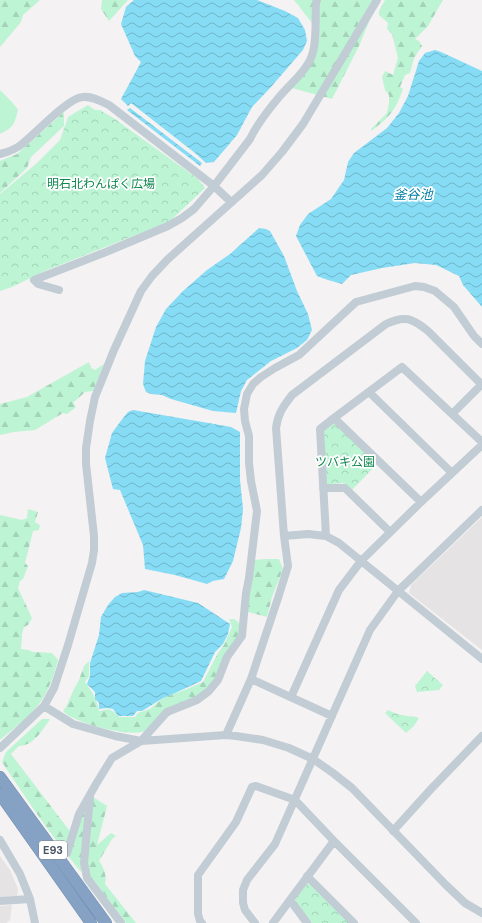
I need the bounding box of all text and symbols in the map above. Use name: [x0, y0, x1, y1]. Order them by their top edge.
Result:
park label: 明石北わんぱく広場: [47, 176, 155, 192]
water label: 釜谷池: [393, 186, 434, 203]
park label: ツバキ公園: [315, 454, 375, 470]
road number: E93: [39, 841, 67, 859]

